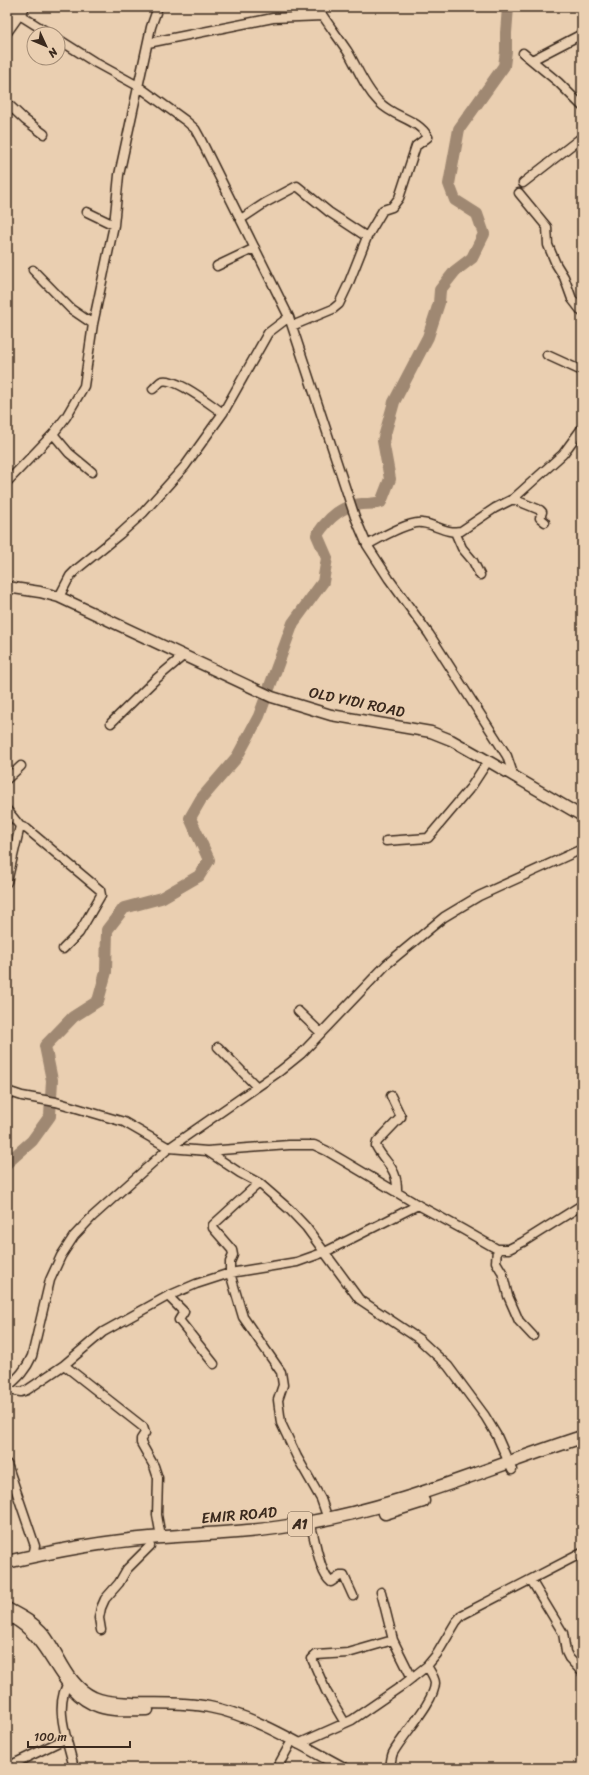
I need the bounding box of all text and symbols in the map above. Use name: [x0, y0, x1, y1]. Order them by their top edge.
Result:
north arrow: [26, 26, 66, 66]
text: N: [43, 43, 63, 62]
street label: OLD YIDI ROAD: [307, 679, 407, 725]
street label: EMIR ROAD: [200, 1499, 278, 1531]
road number: A1: [288, 1512, 312, 1536]
scale bar: [28, 1723, 130, 1749]
text: 100 m: [34, 1726, 67, 1748]

